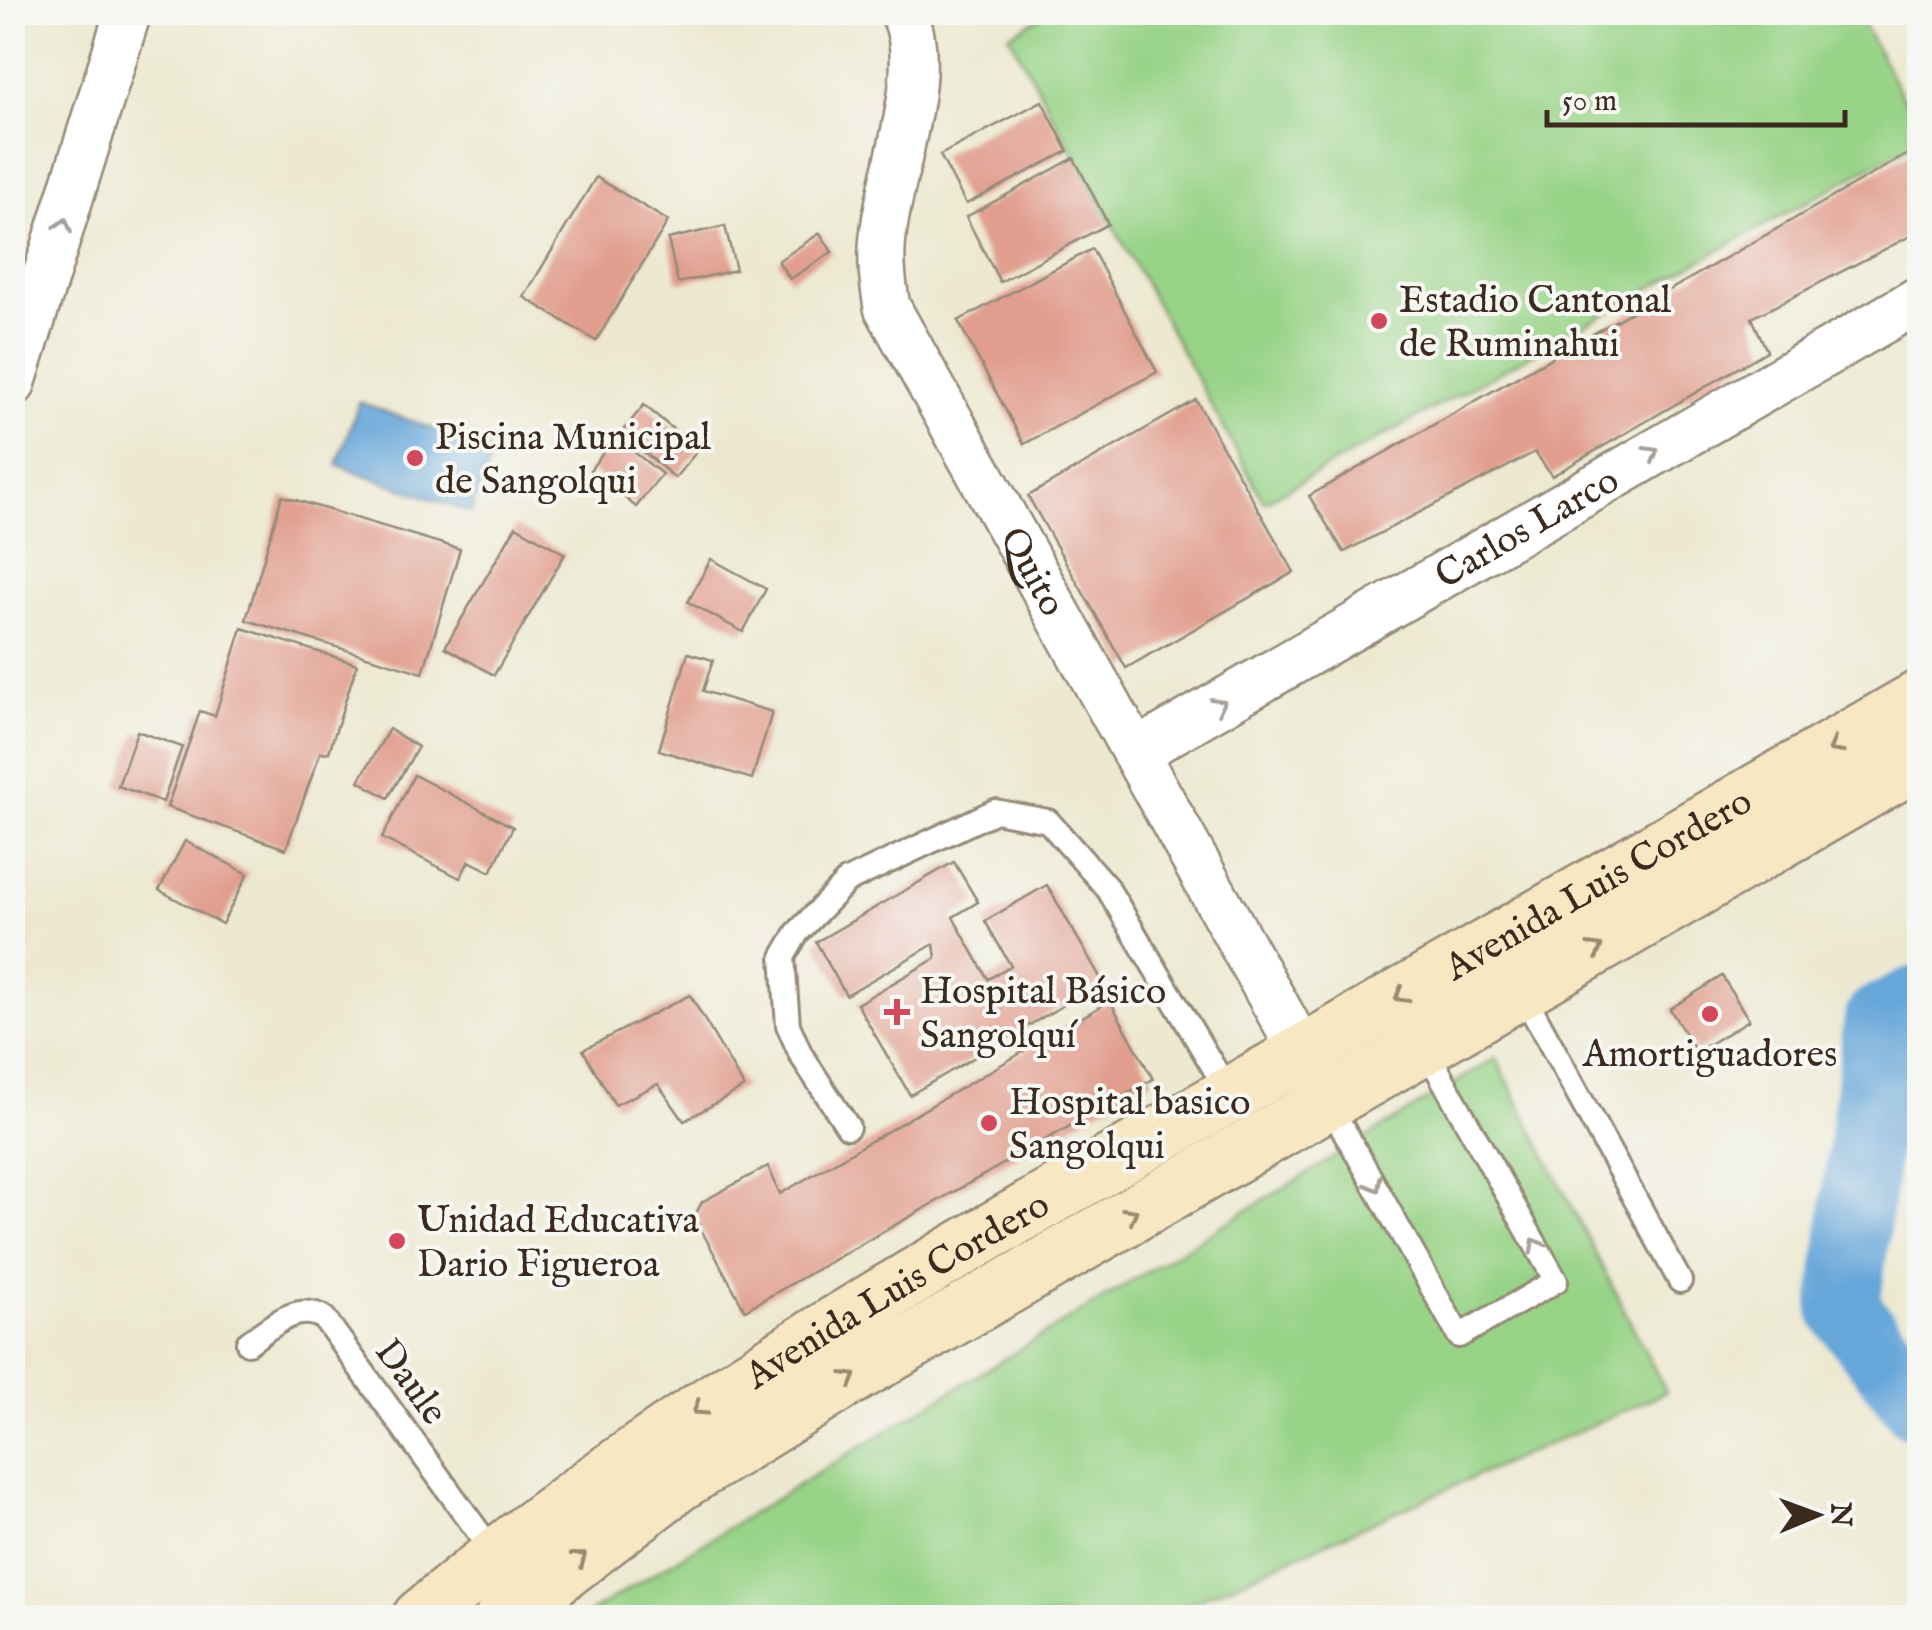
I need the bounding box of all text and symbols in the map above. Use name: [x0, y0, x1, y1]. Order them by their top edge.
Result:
scale bar: [1547, 65, 1844, 127]
text: 50 m: [1562, 83, 1617, 121]
one-way arrow: [52, 217, 73, 234]
place label: Estadio Cantonal de Ruminahui: [1399, 278, 1672, 370]
marker: Estadio Cantonal de Ruminahui: [1368, 310, 1390, 332]
place label: Piscina Municipal de Sangolqui: [435, 415, 712, 507]
one-way arrow: [1641, 446, 1659, 466]
marker: Piscina Municipal de Sangolqui: [404, 447, 426, 469]
street label: Carlos Larco: [1427, 457, 1628, 601]
street label: Quito: [987, 520, 1075, 625]
one-way arrow: [1209, 697, 1227, 716]
one-way arrow: [1828, 735, 1846, 754]
street label: Avenida Luis Cordero: [1436, 779, 1761, 994]
one-way arrow: [1585, 942, 1603, 961]
place label: Hospital Básico Sangolquí: [920, 969, 1166, 1061]
one-way arrow: [1394, 984, 1412, 1003]
marker: Hospital Básico Sangolquí: [884, 999, 910, 1025]
marker: Amortiguadores: [1699, 1003, 1721, 1025]
place label: Amortiguadores: [1582, 1032, 1837, 1080]
place label: Hospital basico Sangolqui: [1009, 1080, 1250, 1172]
marker: Hospital basico Sangolqui: [978, 1112, 1000, 1134]
one-way arrow: [1362, 1174, 1382, 1192]
street label: Avenida Luis Cordero: [736, 1182, 1059, 1402]
place label: Unidad Educativa Dario Figueroa: [417, 1198, 699, 1290]
one-way arrow: [1120, 1207, 1138, 1226]
marker: Unidad Educativa Dario Figueroa: [386, 1230, 408, 1252]
one-way arrow: [1528, 1237, 1548, 1255]
street label: Daule: [362, 1331, 457, 1435]
one-way arrow: [839, 1371, 857, 1390]
one-way arrow: [692, 1396, 710, 1415]
north arrow: [1767, 1465, 1867, 1565]
text: N: [1822, 1501, 1857, 1527]
one-way arrow: [569, 1552, 587, 1569]

